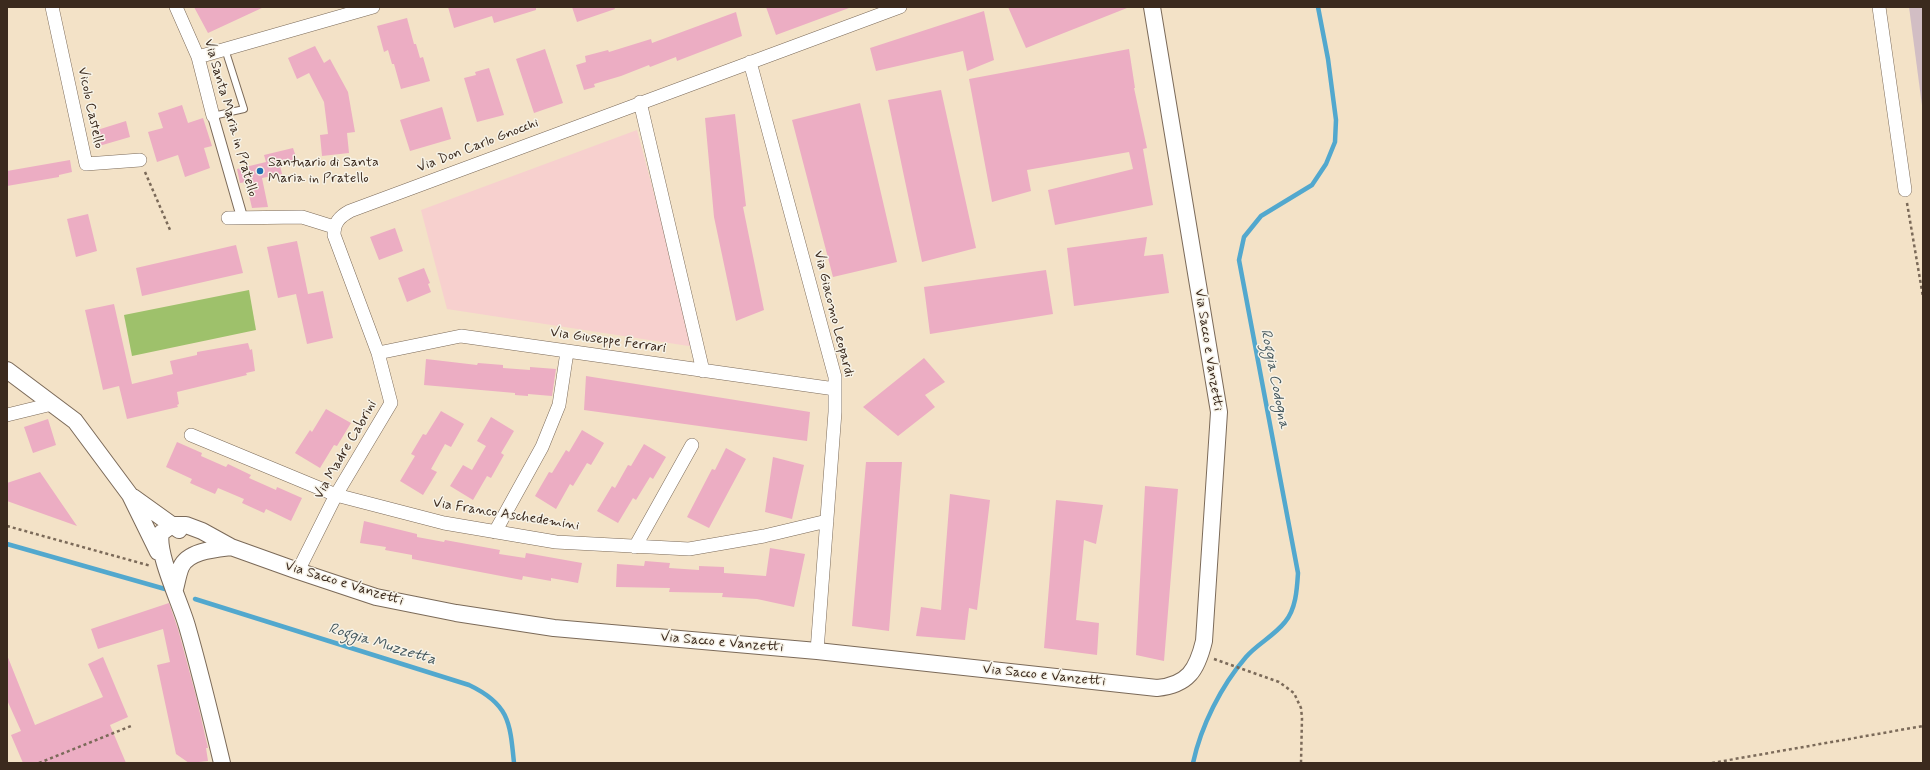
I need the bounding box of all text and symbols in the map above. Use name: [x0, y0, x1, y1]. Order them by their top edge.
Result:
street label: Via Santa Maria in Pratello: [199, 37, 261, 199]
street label: Vicolo Castello: [73, 66, 107, 150]
street label: Via Don Carlo Gnocchi: [415, 115, 541, 177]
place label: Santuario di Santa Maria in Pratello: [268, 155, 379, 188]
marker: Santuario di Santa Maria in Pratello: [255, 166, 265, 176]
street label: Via Giacomo Leopardi: [809, 249, 857, 379]
street label: Via Sacco e Vanzetti: [1190, 288, 1226, 412]
street label: Via Giuseppe Ferrari: [549, 325, 667, 357]
water label: Roggia Codogna: [1256, 328, 1292, 430]
street label: Via Madre Cabrini: [311, 398, 381, 502]
street label: Via Franco Aschedemini: [432, 495, 580, 535]
street label: Via Sacco e Vanzetti: [283, 558, 405, 610]
water label: Roggia Muzzetta: [326, 620, 438, 670]
street label: Via Sacco e Vanzetti: [660, 629, 784, 657]
street label: Via Sacco e Vanzetti: [982, 661, 1106, 691]

